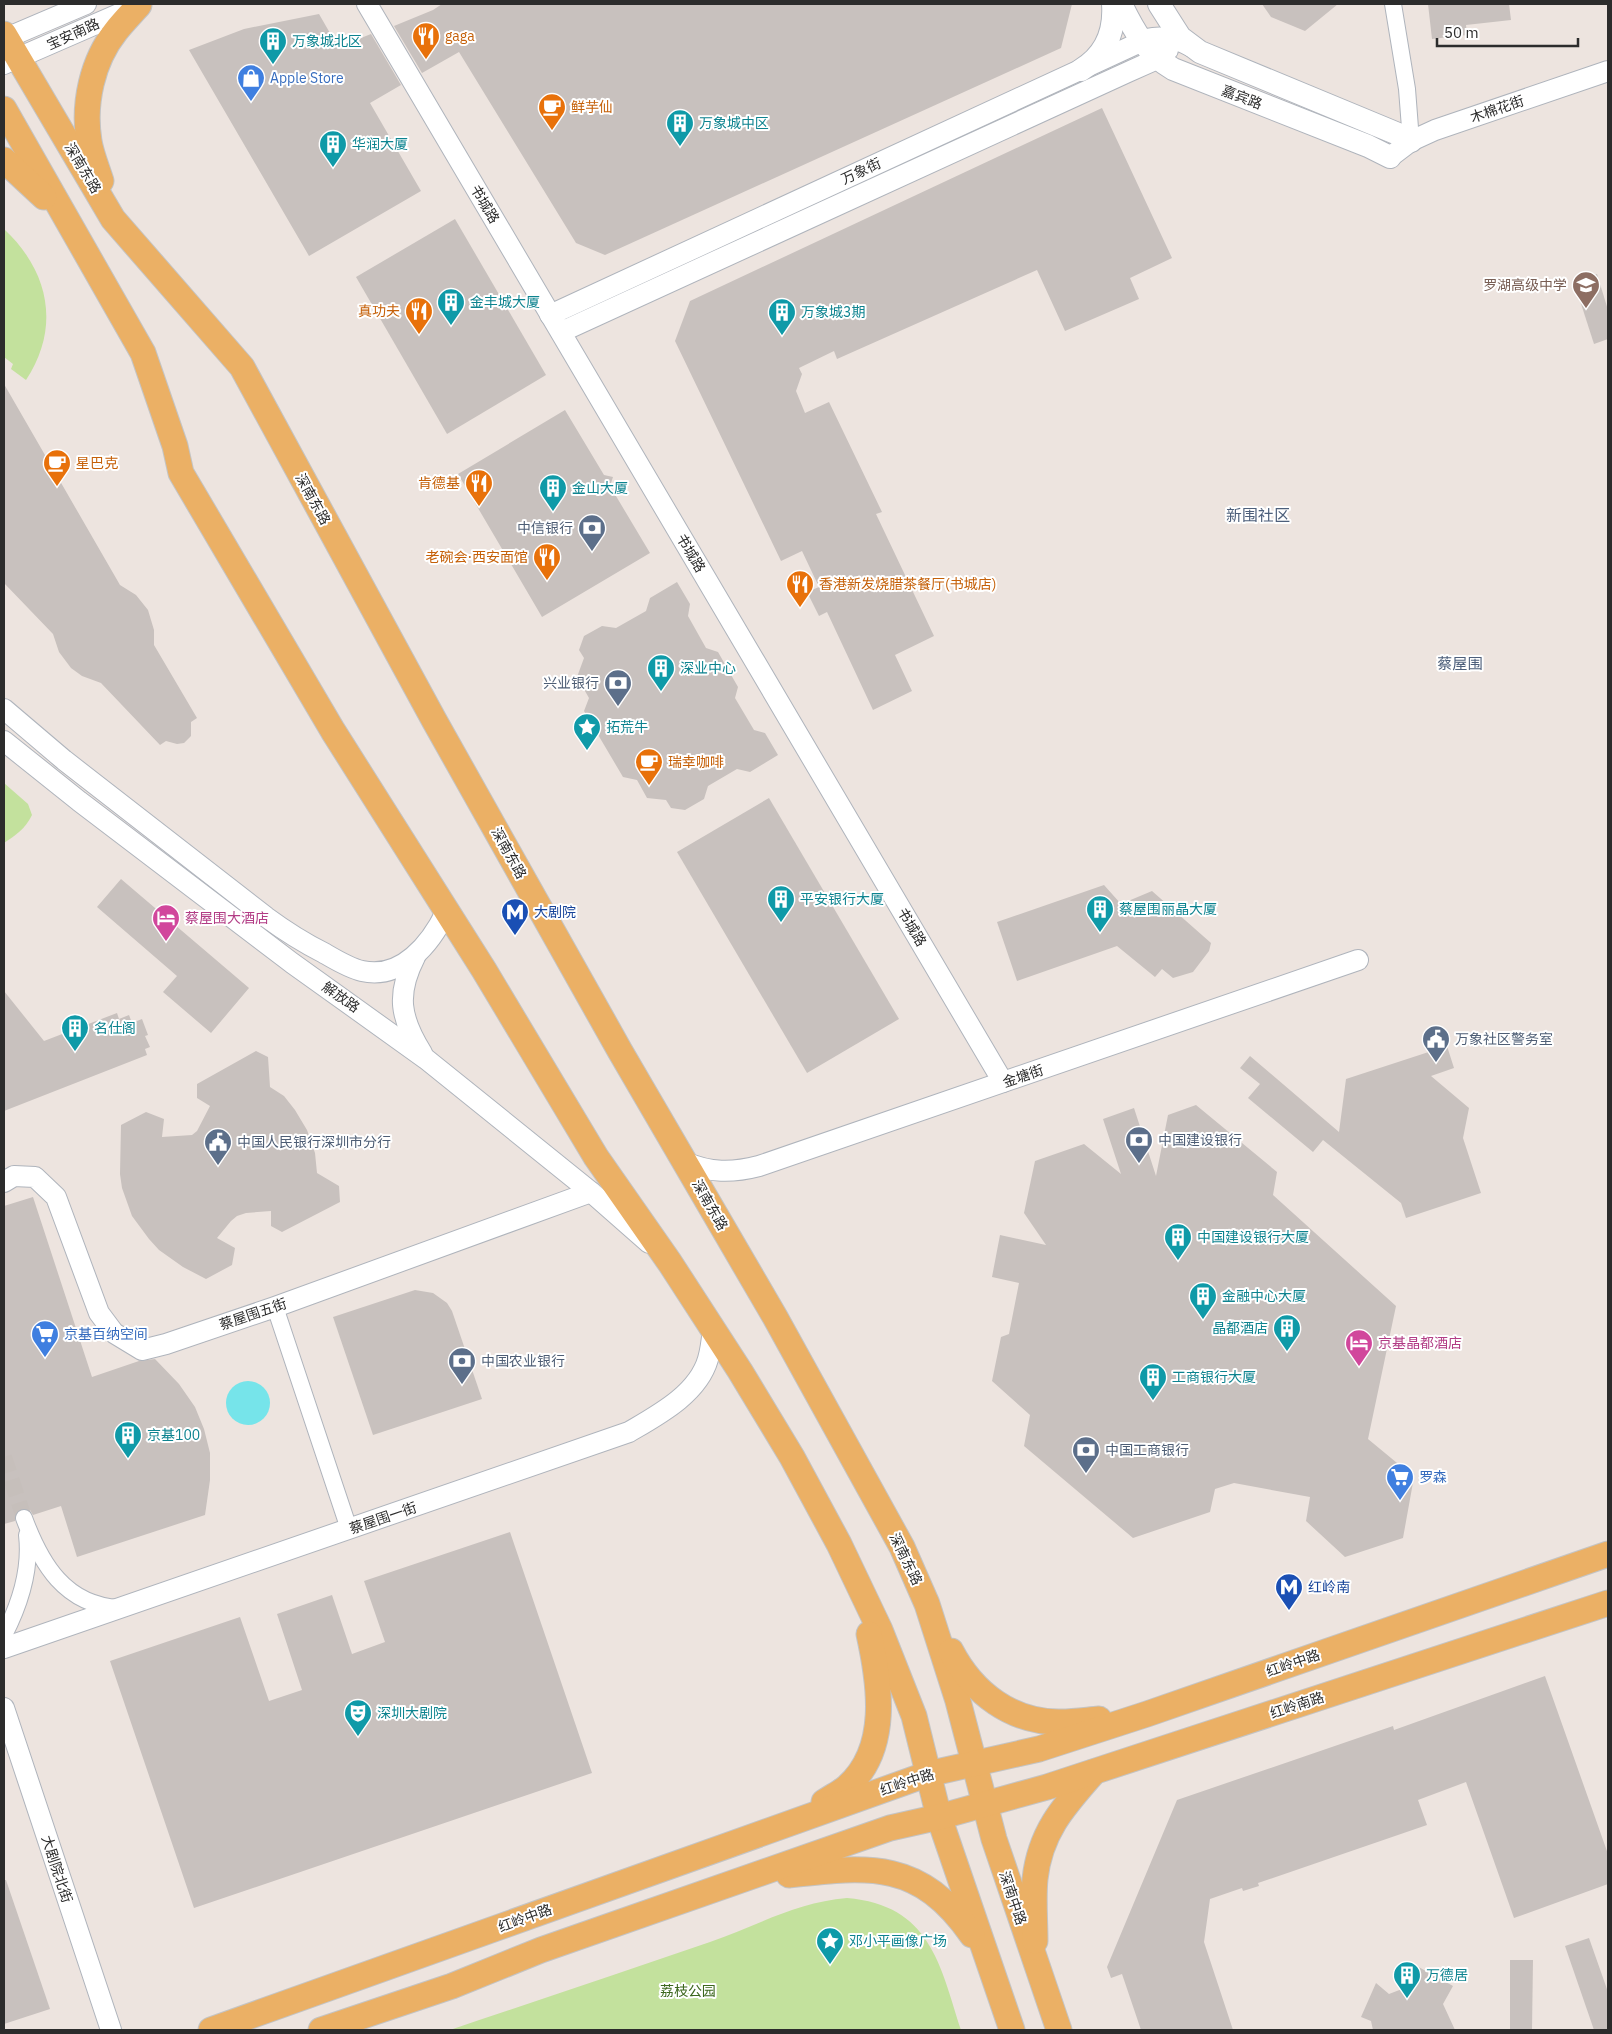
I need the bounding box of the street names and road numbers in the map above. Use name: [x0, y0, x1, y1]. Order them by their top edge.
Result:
street label: 宝安南路: [44, 14, 102, 54]
street label: 嘉宾路: [1219, 81, 1265, 113]
street label: 木棉花街: [1468, 91, 1526, 127]
street label: 深南东路: [61, 139, 105, 197]
street label: 万象街: [838, 154, 884, 188]
street label: 书城路: [466, 181, 504, 227]
street label: 深南东路: [292, 470, 334, 528]
street label: 书城路: [672, 530, 710, 576]
street label: 深南东路: [488, 824, 530, 882]
street label: 书城路: [893, 904, 931, 950]
street label: 解放路: [319, 978, 363, 1016]
street label: 金塘街: [1000, 1061, 1046, 1091]
street label: 深南东路: [688, 1176, 732, 1234]
street label: 蔡屋围五街: [217, 1294, 289, 1334]
street label: 蔡屋围一街: [347, 1498, 419, 1538]
street label: 深南东路: [886, 1530, 926, 1588]
street label: 红岭中路: [1264, 1645, 1322, 1681]
street label: 红岭南路: [1268, 1688, 1326, 1722]
street label: 红岭中路: [878, 1765, 936, 1799]
street label: 大剧院北街: [38, 1833, 76, 1905]
street label: 深南中路: [995, 1869, 1031, 1927]
street label: 红岭中路: [496, 1900, 554, 1936]

